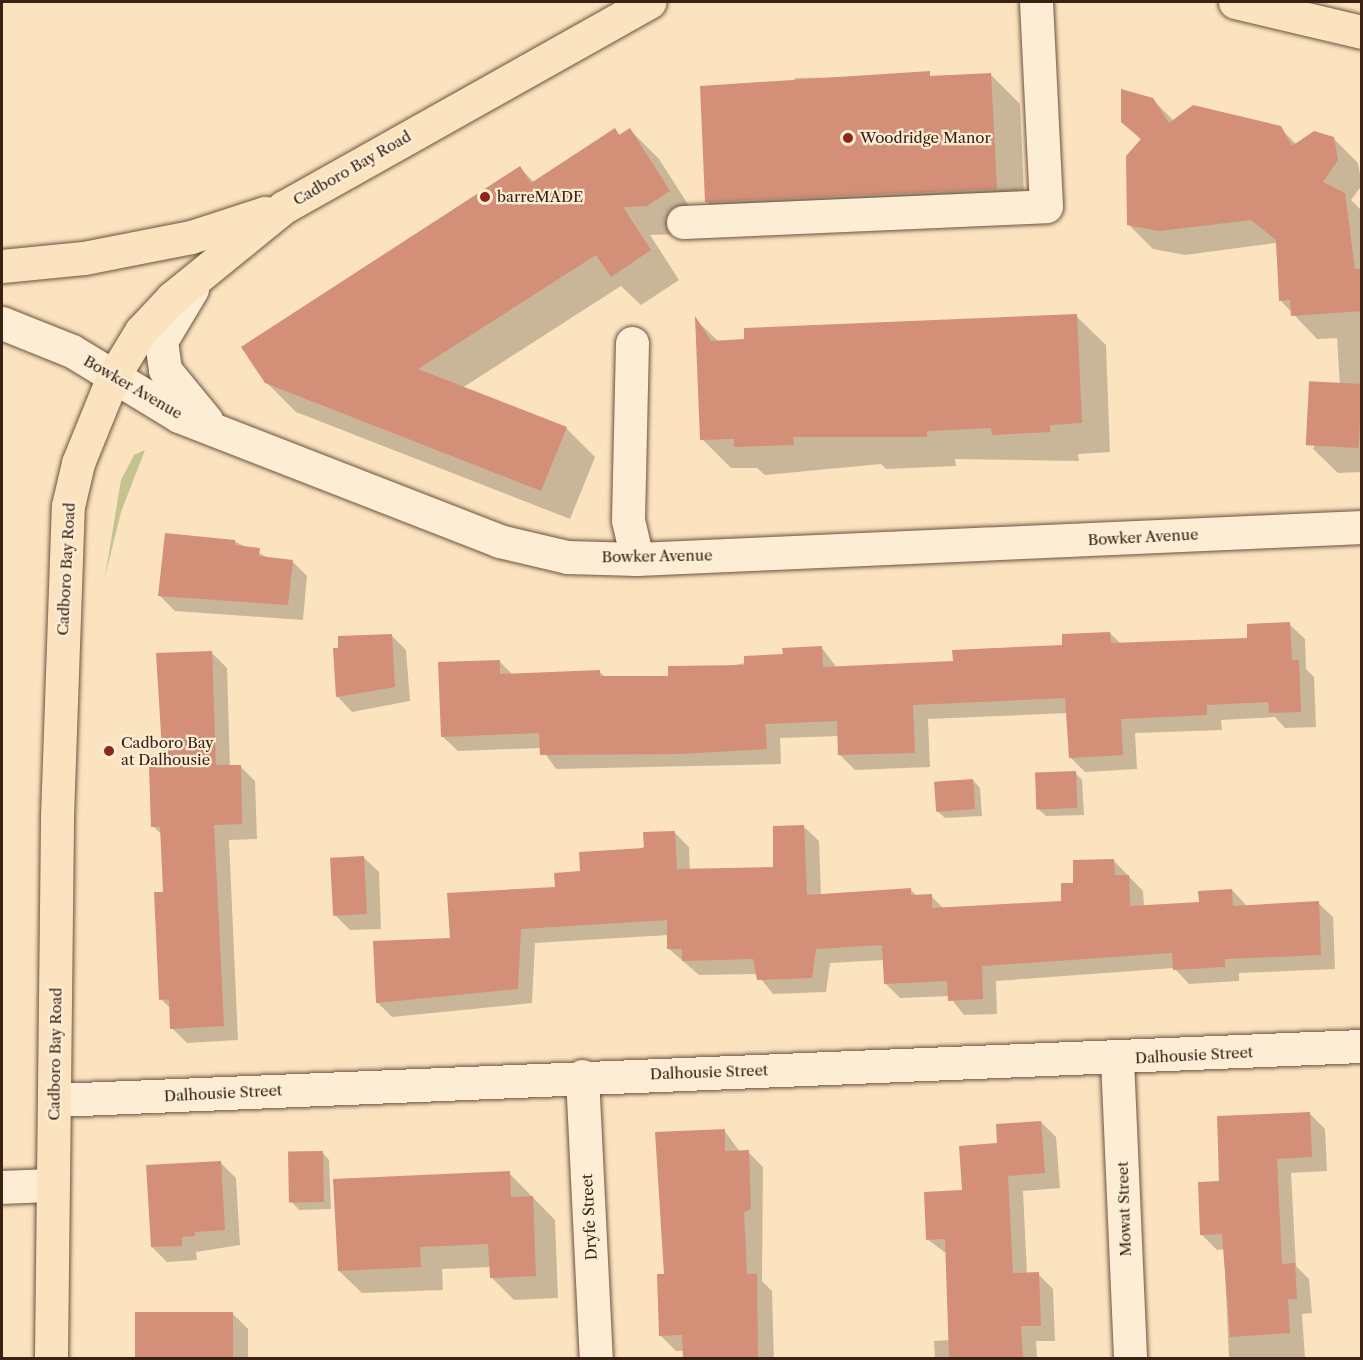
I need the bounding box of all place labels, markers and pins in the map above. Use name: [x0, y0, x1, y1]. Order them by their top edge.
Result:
place label: Woodridge Manor: [860, 129, 991, 147]
marker: Woodridge Manor: [841, 131, 855, 145]
place label: barreMADE: [497, 188, 583, 206]
marker: barreMADE: [478, 190, 492, 204]
place label: Cadboro Bay at Dalhousie: [121, 733, 214, 768]
marker: Cadboro Bay at Dalhousie: [102, 744, 116, 758]

